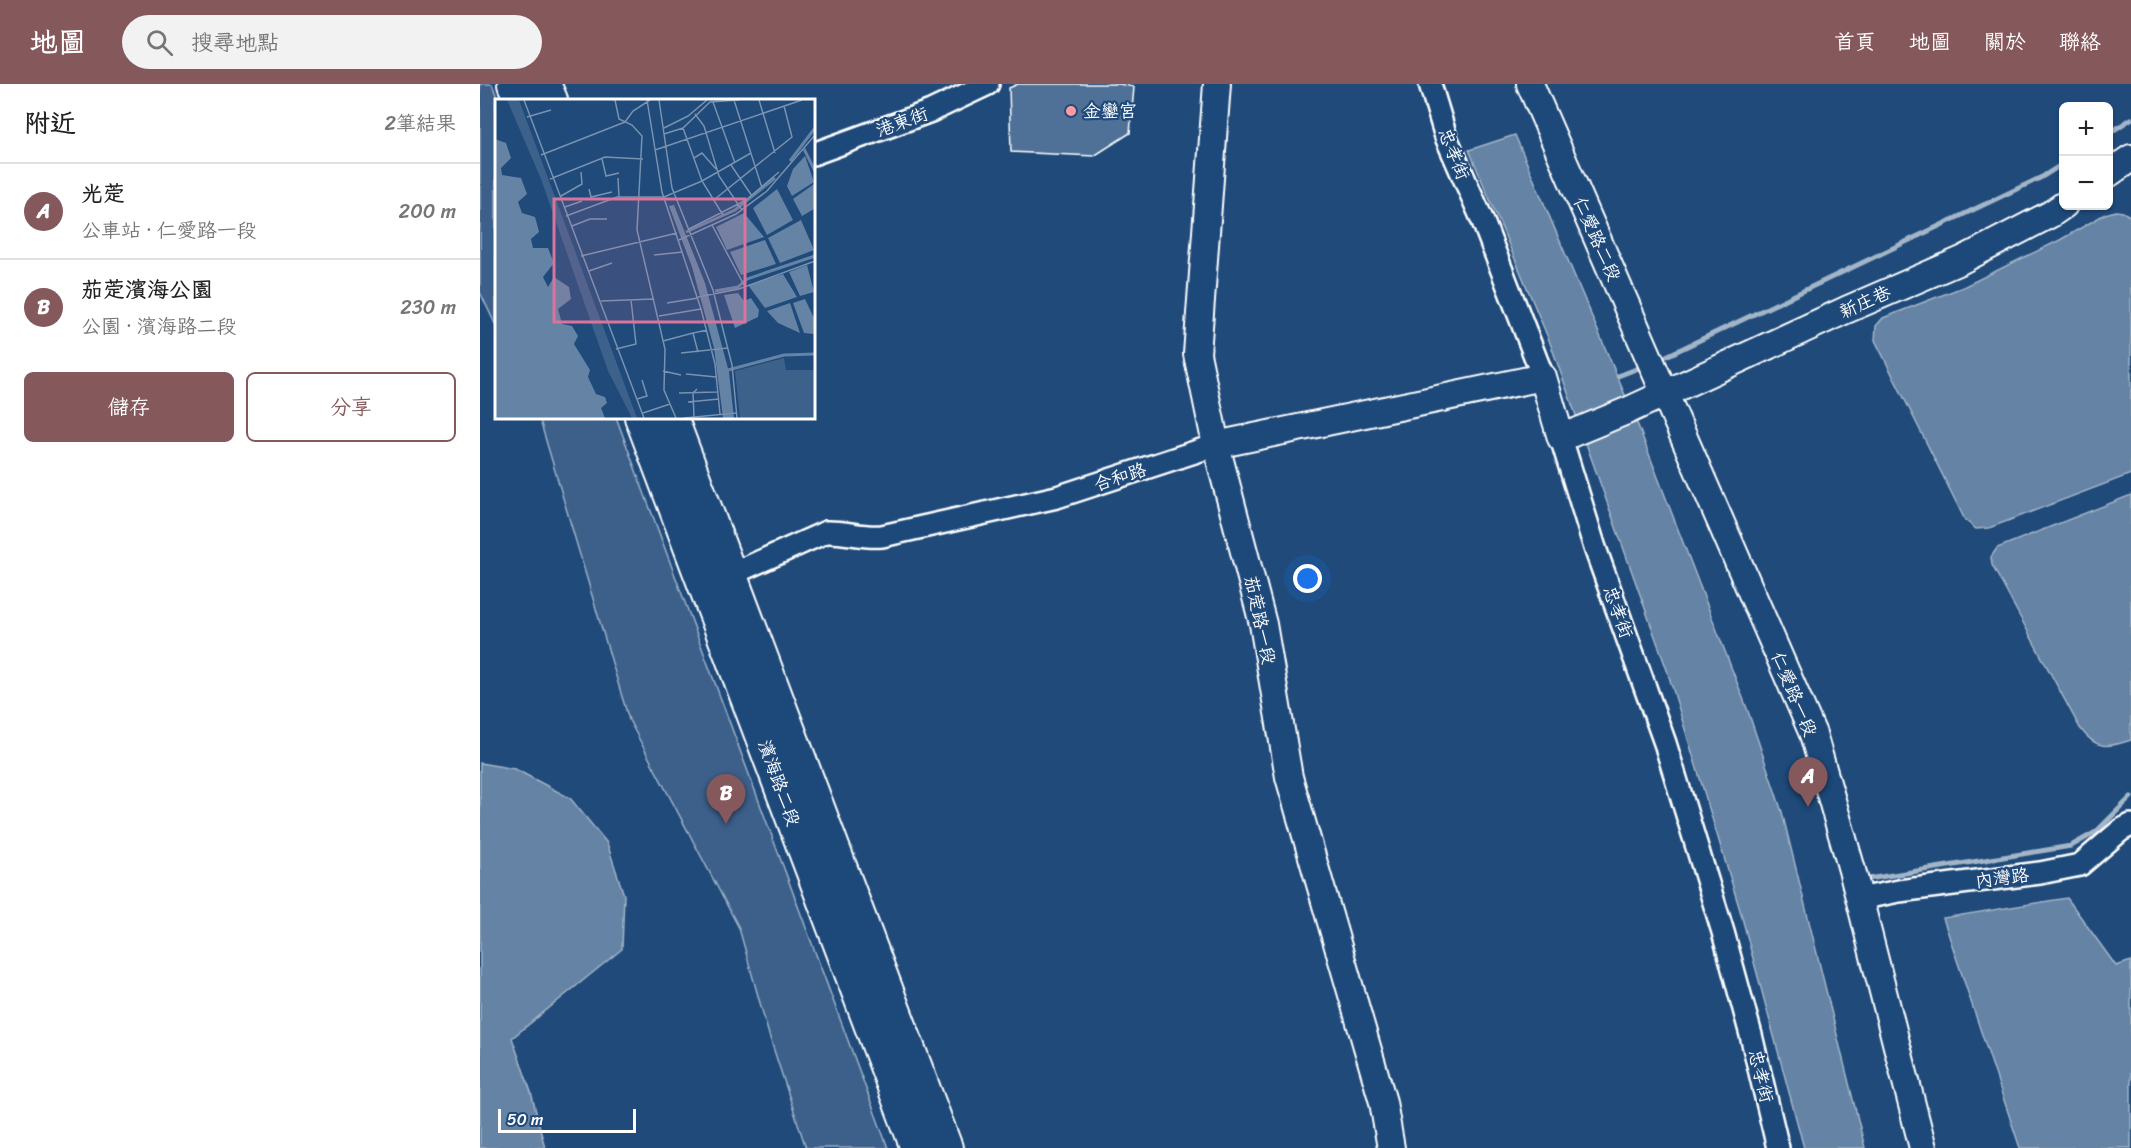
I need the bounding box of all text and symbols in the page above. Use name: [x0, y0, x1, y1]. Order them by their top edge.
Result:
search box: [122, 15, 542, 69]
text: 地圖: [30, 18, 86, 67]
text: 搜尋地點: [191, 23, 279, 62]
text: 首頁: [1834, 23, 1876, 61]
text: 地圖: [1909, 23, 1951, 61]
text: 關於: [1984, 23, 2026, 61]
text: 聯絡: [2059, 23, 2101, 61]
icon: search: [143, 26, 176, 59]
place label: 金鑾宮: [1083, 95, 1137, 127]
street label: 港東街: [871, 98, 933, 146]
inset map: [495, 99, 814, 418]
text: 附近: [24, 100, 76, 146]
map controls: [2059, 102, 2113, 210]
button: +: [2059, 102, 2113, 156]
marker: 金鑾宮: [1064, 104, 1078, 118]
text: 2筆結果: [384, 106, 456, 141]
street label: 忠孝街: [1429, 123, 1479, 185]
button: −: [2059, 156, 2113, 210]
text: 光萣: [81, 174, 125, 213]
street label: 仁愛路二段: [1564, 191, 1630, 287]
text: A: [37, 194, 50, 229]
text: 200 m: [399, 194, 456, 229]
text: 公車站 · 仁愛路一段: [81, 213, 257, 248]
text: 茄萣濱海公園: [81, 270, 213, 309]
street label: 新庄巷: [1834, 276, 1896, 328]
text: B: [37, 290, 50, 325]
text: 230 m: [400, 290, 456, 325]
text: 公園 · 濱海路二段: [81, 309, 237, 344]
button: 儲存: [24, 372, 234, 442]
button: 分享: [246, 372, 456, 442]
street label: 合和路: [1089, 453, 1151, 501]
your location: [1293, 564, 1322, 593]
street label: 茄萣路一段: [1235, 573, 1285, 667]
street label: 忠孝街: [1594, 581, 1642, 643]
street label: 仁愛路一段: [1762, 646, 1826, 742]
street label: 濱海路二段: [749, 735, 809, 831]
pin: A: [1788, 758, 1828, 807]
pin: B: [706, 774, 746, 824]
street label: 內灣路: [1973, 859, 2031, 897]
street label: 忠孝街: [1739, 1046, 1783, 1106]
text: 50 m: [507, 1105, 543, 1134]
scale bar: [498, 1106, 636, 1134]

